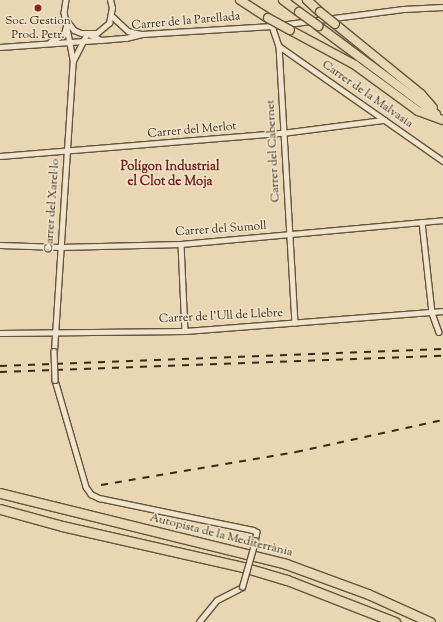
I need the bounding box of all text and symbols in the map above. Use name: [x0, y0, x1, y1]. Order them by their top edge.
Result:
marker: Soc. Gestion Prod. Petr.: [33, 3, 43, 13]
street label: Carrer de la Parellada: [131, 10, 241, 34]
place label: Soc. Gestion Prod. Petr.: [5, 15, 71, 43]
street label: Carrer de la Malvasia: [319, 58, 415, 132]
street label: Carrer del Cabernet: [264, 99, 284, 203]
street label: Carrer del Merlot: [147, 120, 237, 142]
street label: Carrer del Xarel·lo: [43, 158, 63, 254]
district label: Polígon Industrial el Clot de Moja: [120, 160, 220, 191]
street label: Carrer del Sumoll: [175, 220, 267, 240]
street label: Carrer de l'Ull de Llebre: [159, 307, 283, 327]
street label: Autopista de la Mediterrània: [148, 511, 294, 561]

